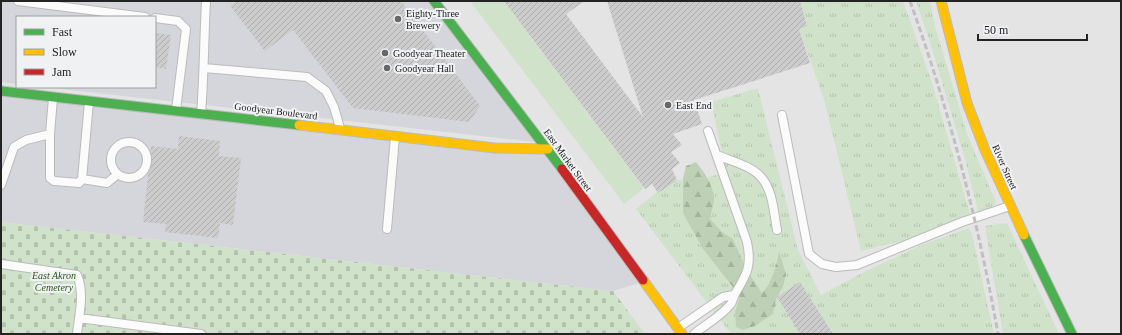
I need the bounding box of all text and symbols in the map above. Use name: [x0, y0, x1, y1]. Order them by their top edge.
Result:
place label: Eighty-Three Brewery: [406, 8, 460, 31]
marker: Eighty-Three Brewery: [393, 14, 403, 24]
legend: [16, 16, 156, 88]
scale bar: [978, 16, 1087, 42]
text: 50 m: [984, 23, 1009, 37]
text: Fast: [52, 25, 73, 39]
text: Slow: [52, 45, 77, 59]
marker: Goodyear Theater: [380, 48, 390, 58]
place label: Goodyear Theater: [393, 48, 466, 59]
marker: Goodyear Hall: [382, 63, 392, 73]
place label: Goodyear Hall: [395, 63, 454, 74]
text: Jam: [52, 65, 72, 79]
street label: Goodyear Boulevard: [234, 100, 318, 122]
marker: East End: [663, 100, 673, 110]
place label: East End: [676, 100, 712, 111]
street label: East Market Street: [542, 127, 594, 194]
street label: River Street: [990, 143, 1020, 191]
park label: East Akron Cemetery: [31, 270, 76, 293]

